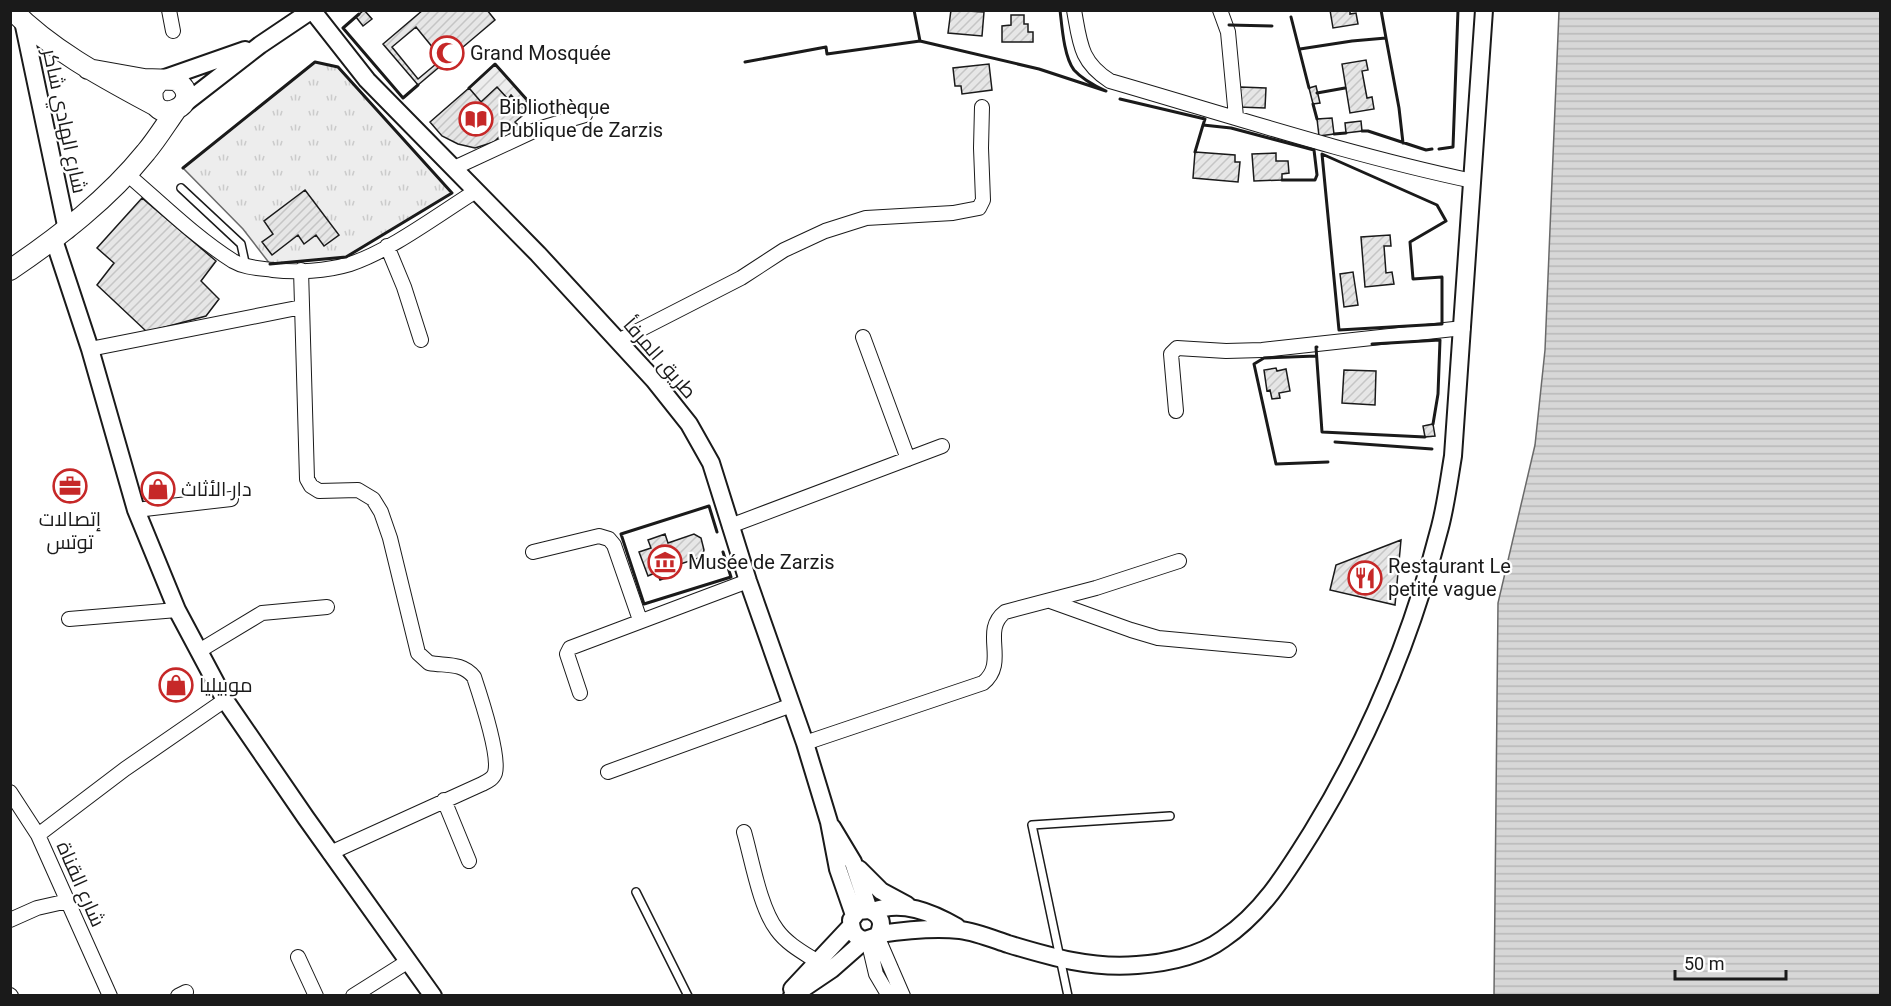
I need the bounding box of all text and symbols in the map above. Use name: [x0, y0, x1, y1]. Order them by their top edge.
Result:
mosque icon: Grand Mosquée: [429, 35, 465, 71]
place label: Grand Mosquée: [470, 41, 611, 65]
street label: شارع الهادي شاكر: [34, 46, 92, 196]
place label: Bibliothèque Publique de Zarzis: [499, 95, 663, 142]
library icon: Bibliothèque Publique de Zarzis: [458, 101, 494, 137]
street label: طريق المرفأ: [618, 313, 702, 404]
office icon: إتصالات توتس: [52, 468, 88, 504]
shop icon: دار الأثاث: [140, 471, 176, 507]
place label: دار الأثاث: [181, 477, 252, 501]
place label: إتصالات توتس: [39, 507, 101, 555]
museum icon: Musée de Zarzis: [647, 544, 683, 580]
place label: Musée de Zarzis: [688, 550, 835, 574]
place label: Restaurant Le petite vague: [1388, 554, 1511, 601]
restaurant icon: Restaurant Le petite vague: [1347, 560, 1383, 596]
shop icon: موبيليا: [158, 667, 194, 703]
place label: موبيليا: [199, 673, 253, 697]
street label: شارع القناة: [50, 838, 110, 931]
scale bar: [1675, 943, 1786, 981]
text: 50 m: [1684, 953, 1724, 974]

